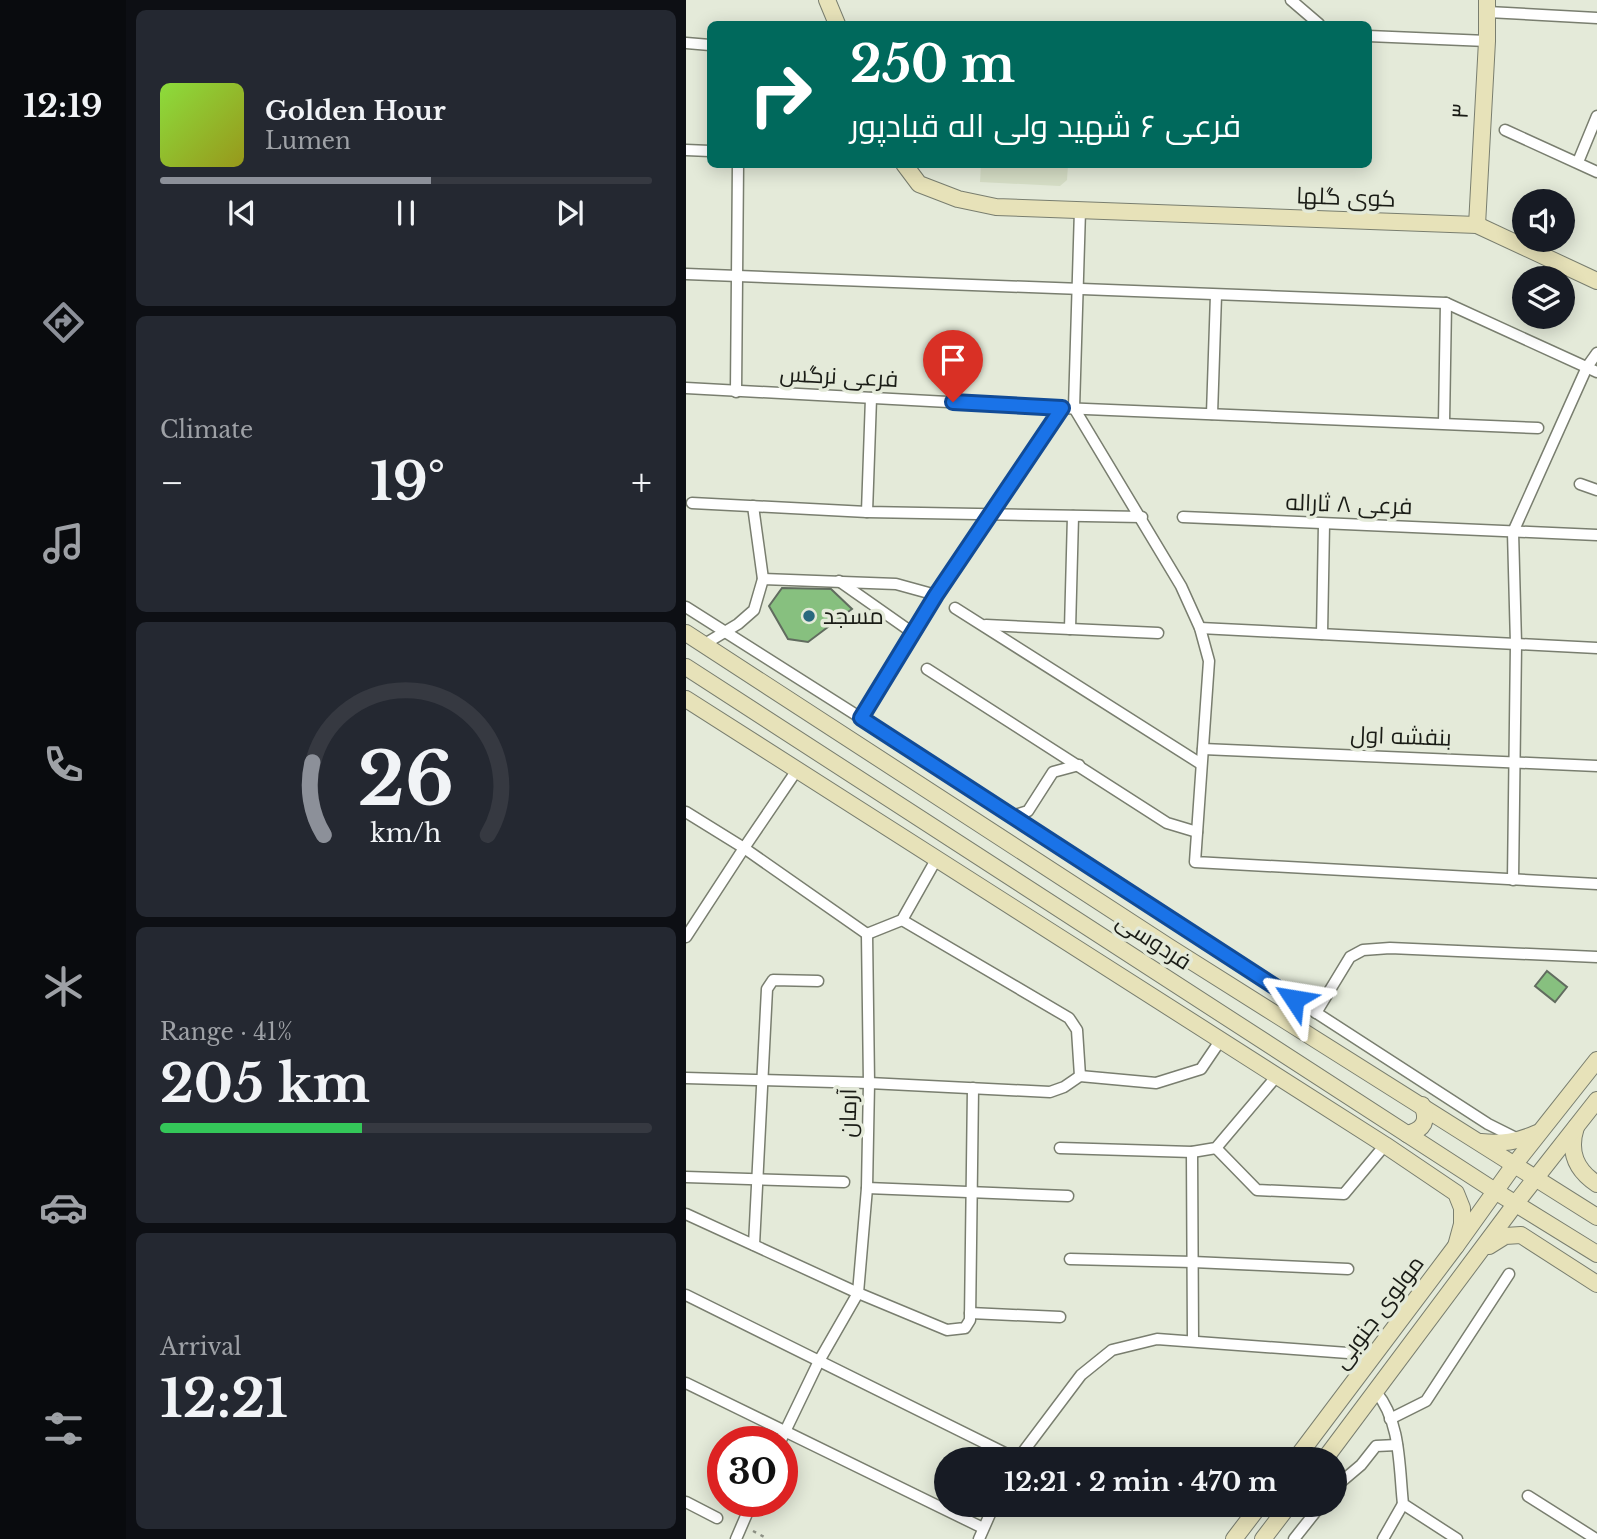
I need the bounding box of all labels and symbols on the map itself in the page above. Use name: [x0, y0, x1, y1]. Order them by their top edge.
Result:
street label: ۳: [1446, 102, 1474, 120]
street label: کوی گلها: [1296, 181, 1396, 213]
pin: [923, 330, 983, 402]
street label: فرعی نرگس: [779, 359, 899, 393]
street label: فرعی ۸ ثاراله: [1285, 488, 1413, 520]
place label: مسجد: [823, 602, 884, 630]
marker: مسجد: [801, 608, 817, 624]
street label: بنفشه اول: [1350, 720, 1452, 752]
street label: فردوسی: [1111, 906, 1197, 976]
position arrow: [1257, 962, 1331, 1036]
street label: آرمان: [834, 1088, 862, 1138]
street label: مولوی جنوبی: [1326, 1250, 1430, 1374]
speed limit sign: 30: [707, 1426, 798, 1517]

